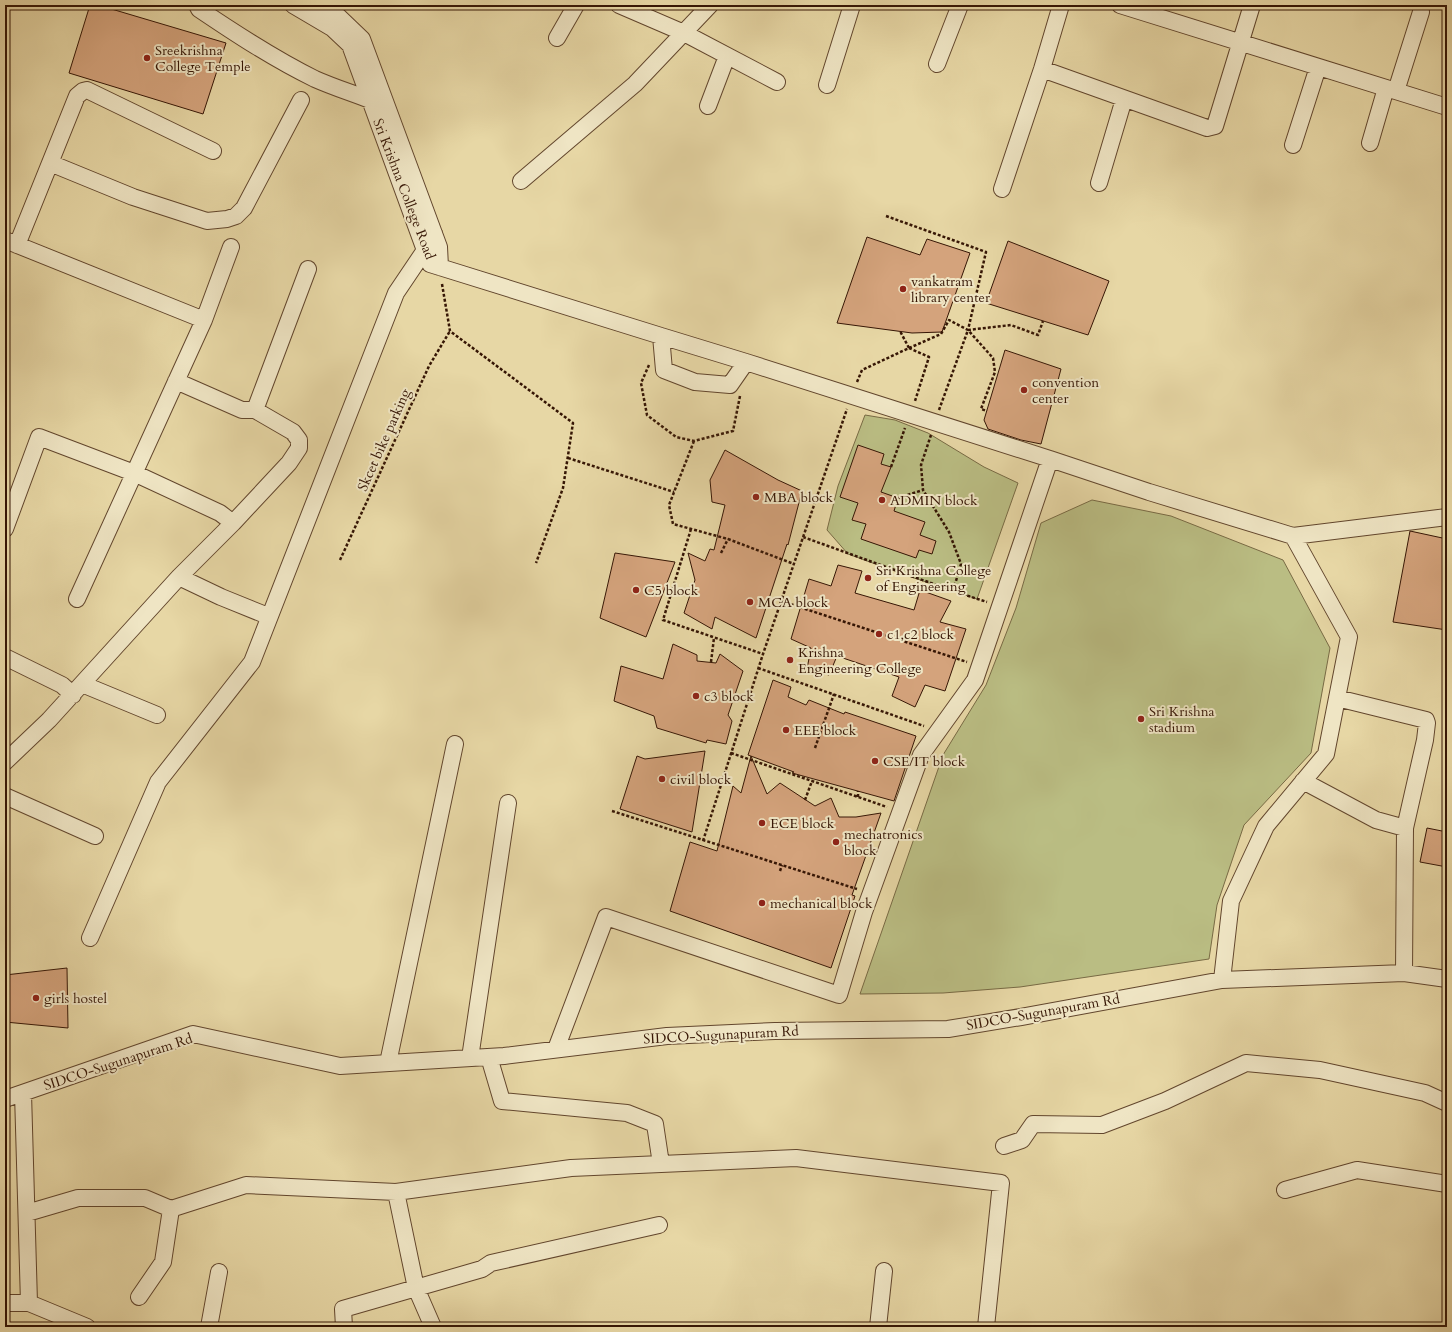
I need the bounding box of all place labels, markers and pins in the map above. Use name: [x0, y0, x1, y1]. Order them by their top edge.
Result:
place label: Sreekrishna College Temple: [155, 41, 251, 76]
marker: Sreekrishna College Temple: [142, 53, 152, 63]
place label: vankatram library center: [911, 272, 991, 307]
marker: vankatram library center: [898, 284, 908, 294]
place label: convention center: [1032, 373, 1099, 408]
marker: convention center: [1019, 385, 1029, 395]
place label: MBA block: [764, 488, 833, 507]
place label: ADMIN block: [890, 491, 978, 510]
marker: MBA block: [751, 492, 761, 502]
marker: ADMIN block: [877, 495, 887, 505]
place label: Sri Krishna College of Engineering: [876, 561, 991, 596]
marker: Sri Krishna College of Engineering: [863, 573, 873, 583]
place label: C5 block: [644, 581, 699, 600]
marker: C5 block: [631, 585, 641, 595]
place label: MCA block: [758, 593, 829, 612]
marker: MCA block: [745, 597, 755, 607]
place label: c1,c2 block: [887, 625, 954, 644]
marker: c1,c2 block: [874, 629, 884, 639]
place label: Krishna Engineering College: [798, 643, 922, 678]
marker: Krishna Engineering College: [785, 655, 795, 665]
place label: c3 block: [704, 687, 754, 706]
marker: c3 block: [691, 691, 701, 701]
place label: Sri Krishna stadium: [1149, 702, 1215, 737]
marker: Sri Krishna stadium: [1136, 714, 1146, 724]
place label: EEE block: [794, 721, 857, 740]
marker: EEE block: [781, 725, 791, 735]
place label: CSE/IT block: [883, 752, 966, 771]
marker: CSE/IT block: [870, 756, 880, 766]
place label: civil block: [670, 770, 732, 789]
marker: civil block: [657, 774, 667, 784]
place label: ECE block: [770, 814, 835, 833]
marker: ECE block: [757, 818, 767, 828]
place label: mechatronics block: [844, 825, 923, 860]
marker: mechatronics block: [831, 837, 841, 847]
place label: mechanical block: [770, 894, 873, 913]
marker: mechanical block: [757, 898, 767, 908]
place label: girls hostel: [44, 989, 108, 1008]
marker: girls hostel: [31, 993, 41, 1003]

